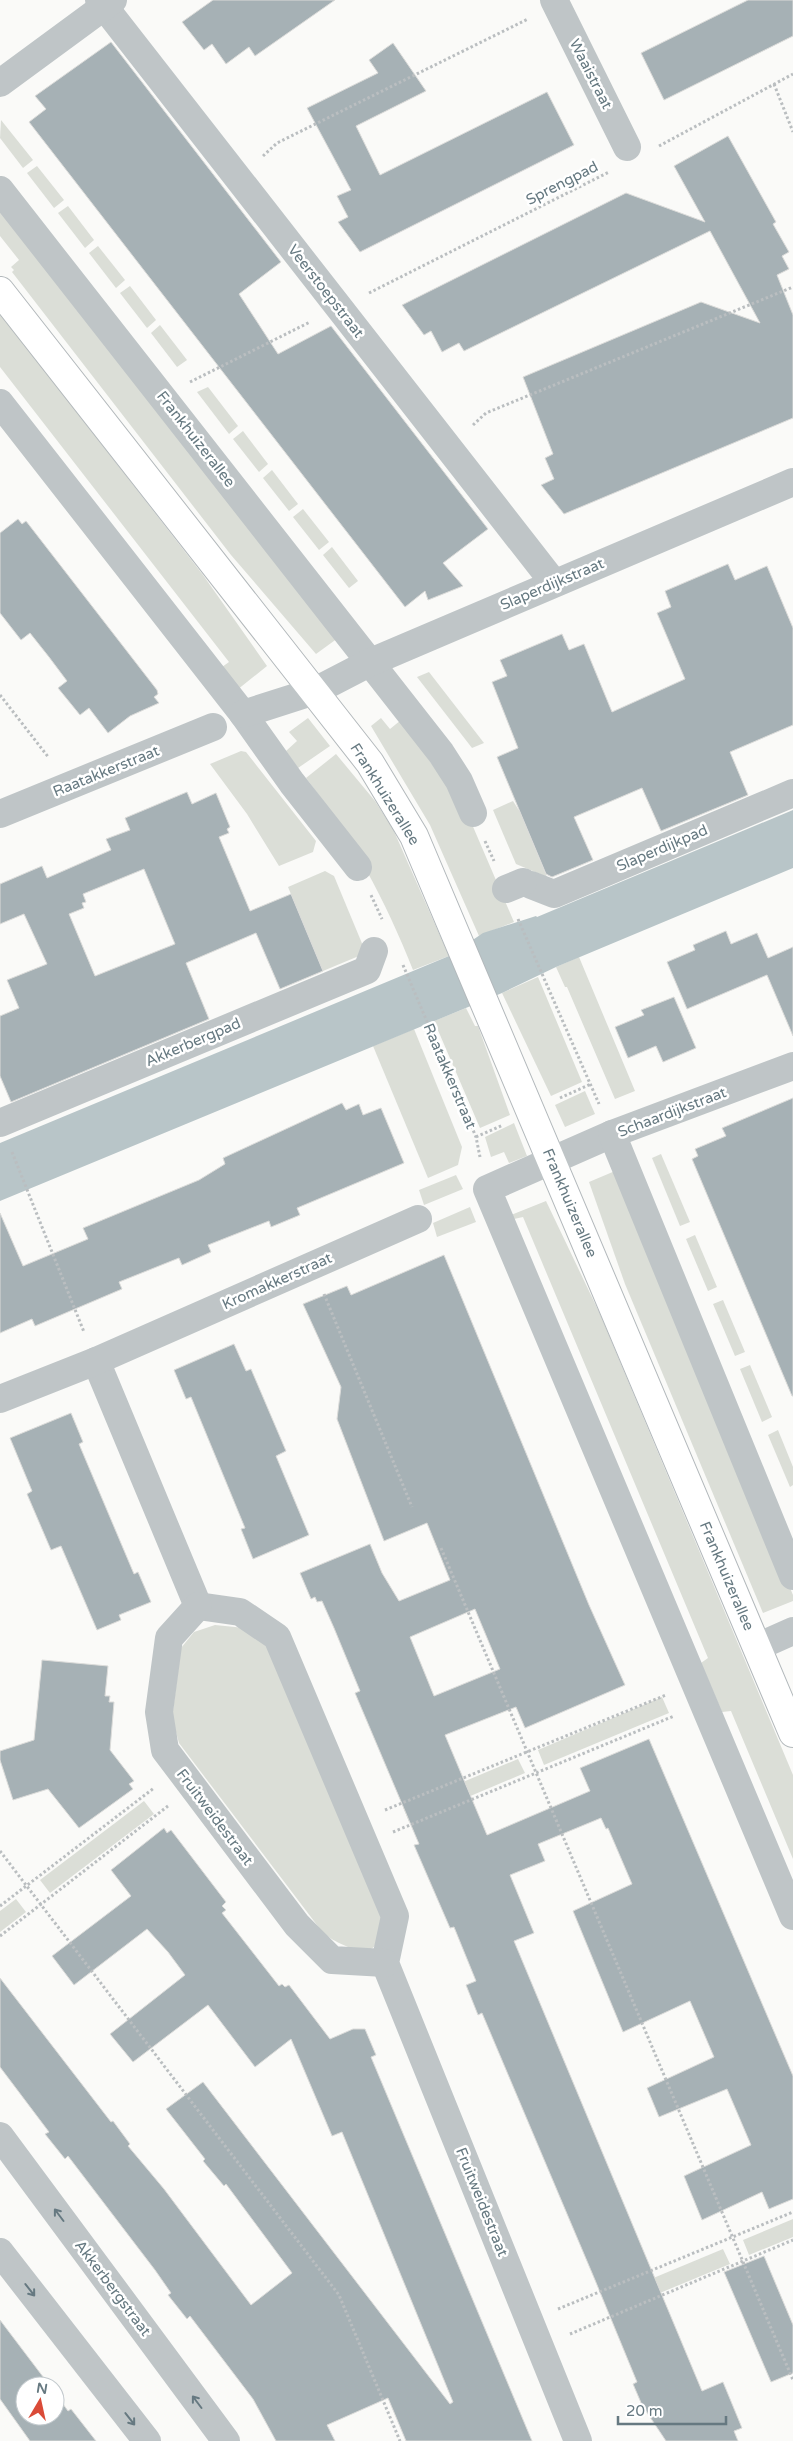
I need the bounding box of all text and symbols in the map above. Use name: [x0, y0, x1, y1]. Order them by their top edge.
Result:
street label: Waaistraat: [566, 36, 616, 112]
street label: Sprengpad: [523, 157, 601, 209]
street label: Veerstoepstraat: [284, 241, 368, 341]
street label: Frankhuizerallee: [153, 387, 239, 491]
street label: Slaperdijkstraat: [497, 554, 607, 614]
street label: Frankhuizerallee: [346, 740, 424, 848]
street label: Raatakkerstraat: [50, 741, 162, 801]
street label: Slaperdijkpad: [614, 821, 710, 875]
street label: Akkerbergpad: [143, 1014, 243, 1070]
street label: Raatakkerstraat: [420, 1020, 480, 1132]
street label: Schaardijkstraat: [615, 1083, 729, 1141]
street label: Frankhuizerallee: [539, 1146, 601, 1260]
street label: Kromakkerstraat: [219, 1249, 335, 1313]
street label: Frankhuizerallee: [696, 1519, 758, 1633]
street label: Fruitweidestraat: [173, 1765, 257, 1869]
street label: Fruitweidestraat: [452, 2145, 512, 2259]
one-way arrow: [53, 2209, 64, 2222]
street label: Akkerbergstraat: [71, 2236, 155, 2340]
one-way arrow: [24, 2284, 35, 2297]
north arrow: [15, 2376, 65, 2426]
text: N: [35, 2379, 49, 2398]
scale bar: [618, 2394, 726, 2426]
one-way arrow: [192, 2395, 202, 2409]
text: 20 m: [626, 2402, 663, 2420]
one-way arrow: [124, 2412, 135, 2425]

